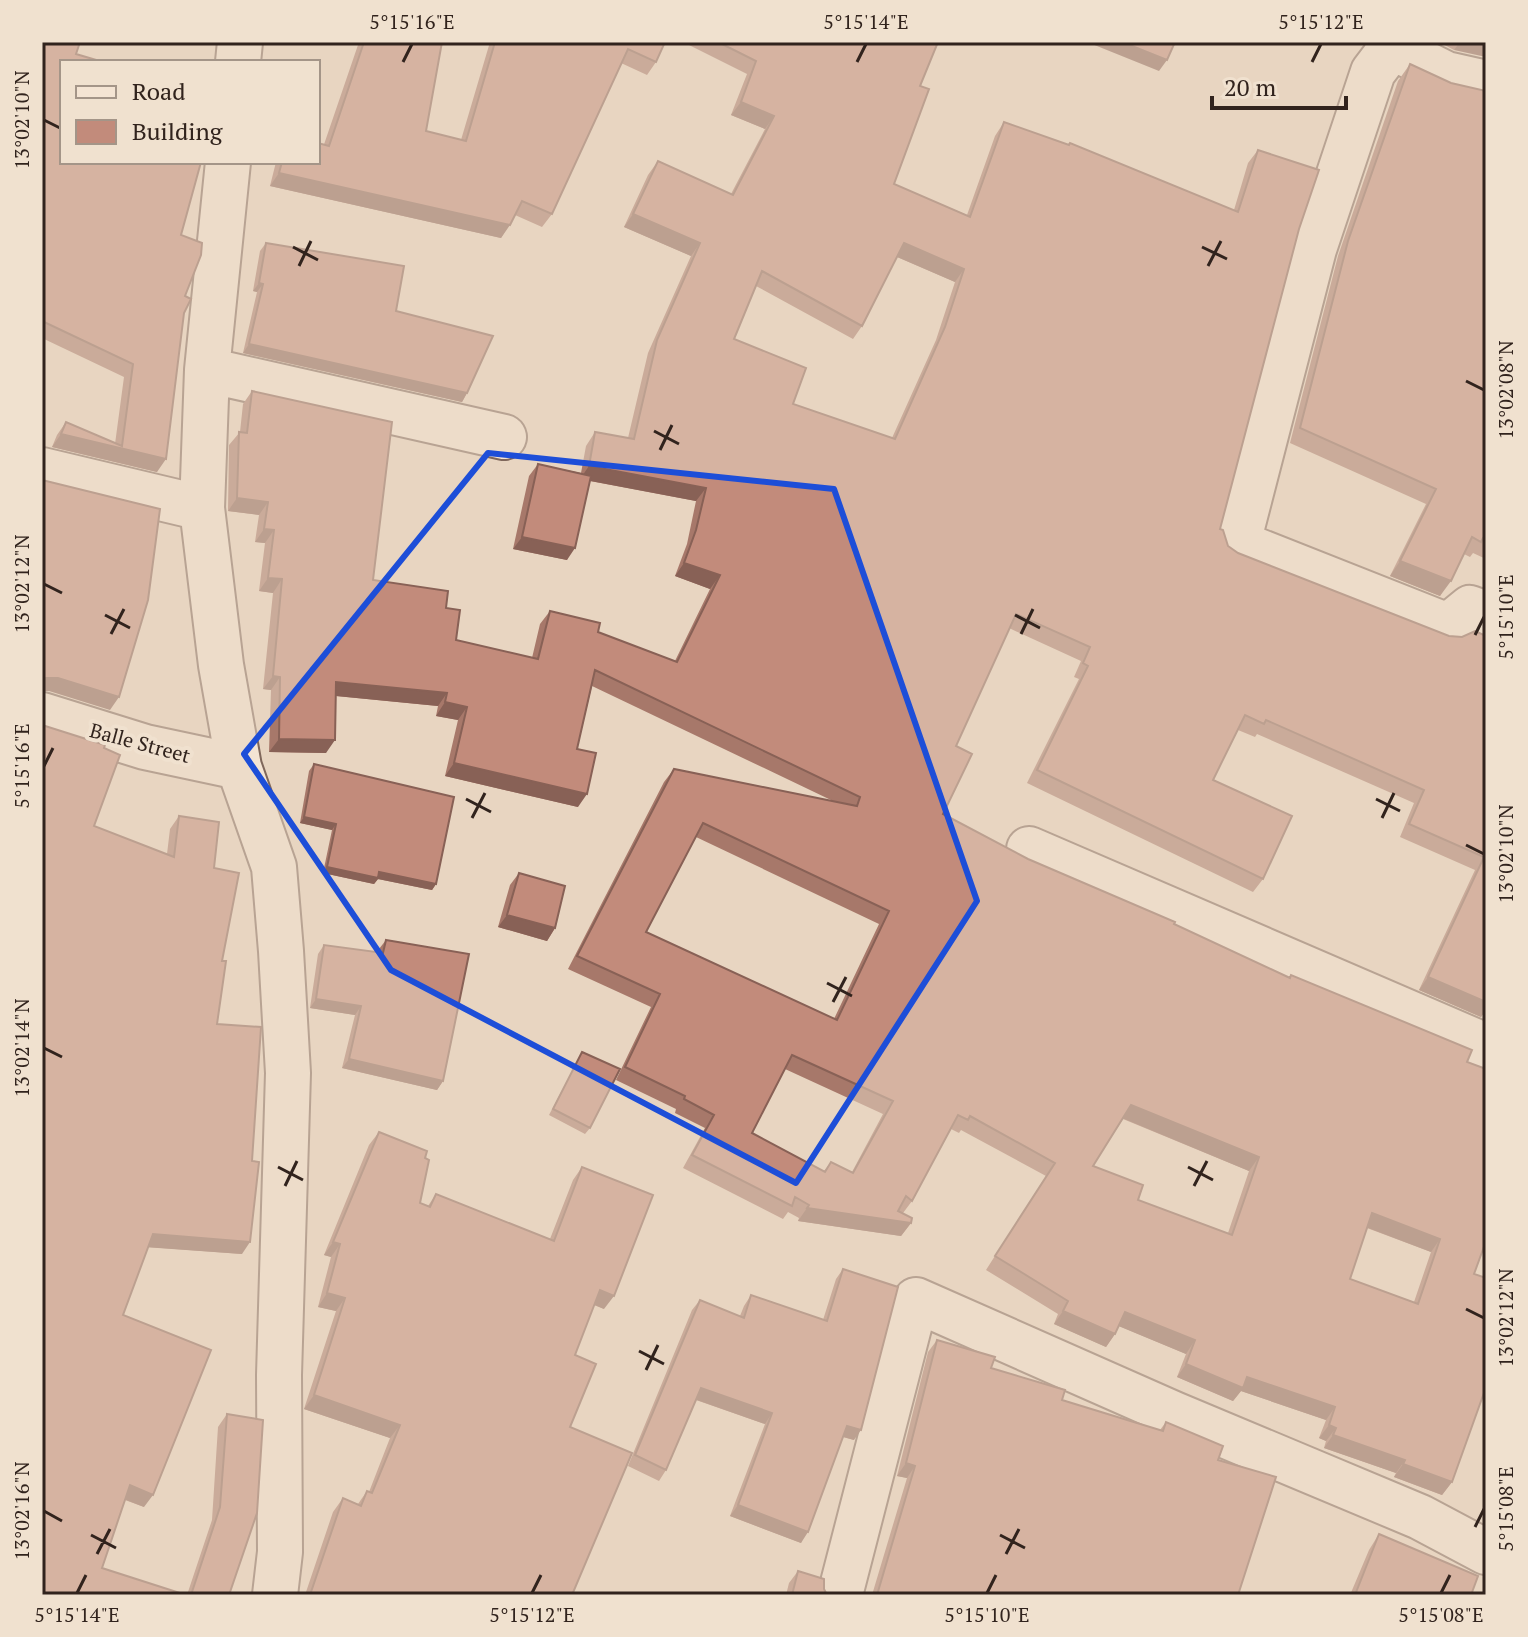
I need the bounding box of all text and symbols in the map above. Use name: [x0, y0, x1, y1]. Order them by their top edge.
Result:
text: 5°15'16"E: [369, 8, 455, 35]
text: 5°15'14"E: [823, 8, 909, 35]
text: 5°15'12"E: [1278, 8, 1364, 35]
legend: [60, 60, 320, 164]
scale bar: [1212, 60, 1346, 110]
text: 13°02'10"N: [8, 70, 35, 170]
text: 20 m: [1224, 71, 1276, 103]
text: Road: [132, 75, 186, 107]
text: Building: [132, 115, 223, 147]
text: 13°02'08"N: [1492, 340, 1519, 440]
text: 13°02'12"N: [8, 534, 35, 634]
text: 5°15'10"E: [1492, 574, 1519, 660]
street label: Balle Street: [87, 716, 194, 769]
text: 5°15'16"E: [8, 723, 35, 809]
text: 13°02'10"N: [1492, 804, 1519, 904]
text: 13°02'14"N: [8, 998, 35, 1098]
text: 13°02'12"N: [1492, 1268, 1519, 1368]
text: 13°02'16"N: [8, 1461, 35, 1561]
text: 5°15'08"E: [1492, 1466, 1519, 1552]
text: 5°15'14"E: [34, 1601, 120, 1628]
text: 5°15'12"E: [489, 1601, 575, 1628]
text: 5°15'10"E: [944, 1601, 1030, 1628]
text: 5°15'08"E: [1398, 1601, 1484, 1628]

